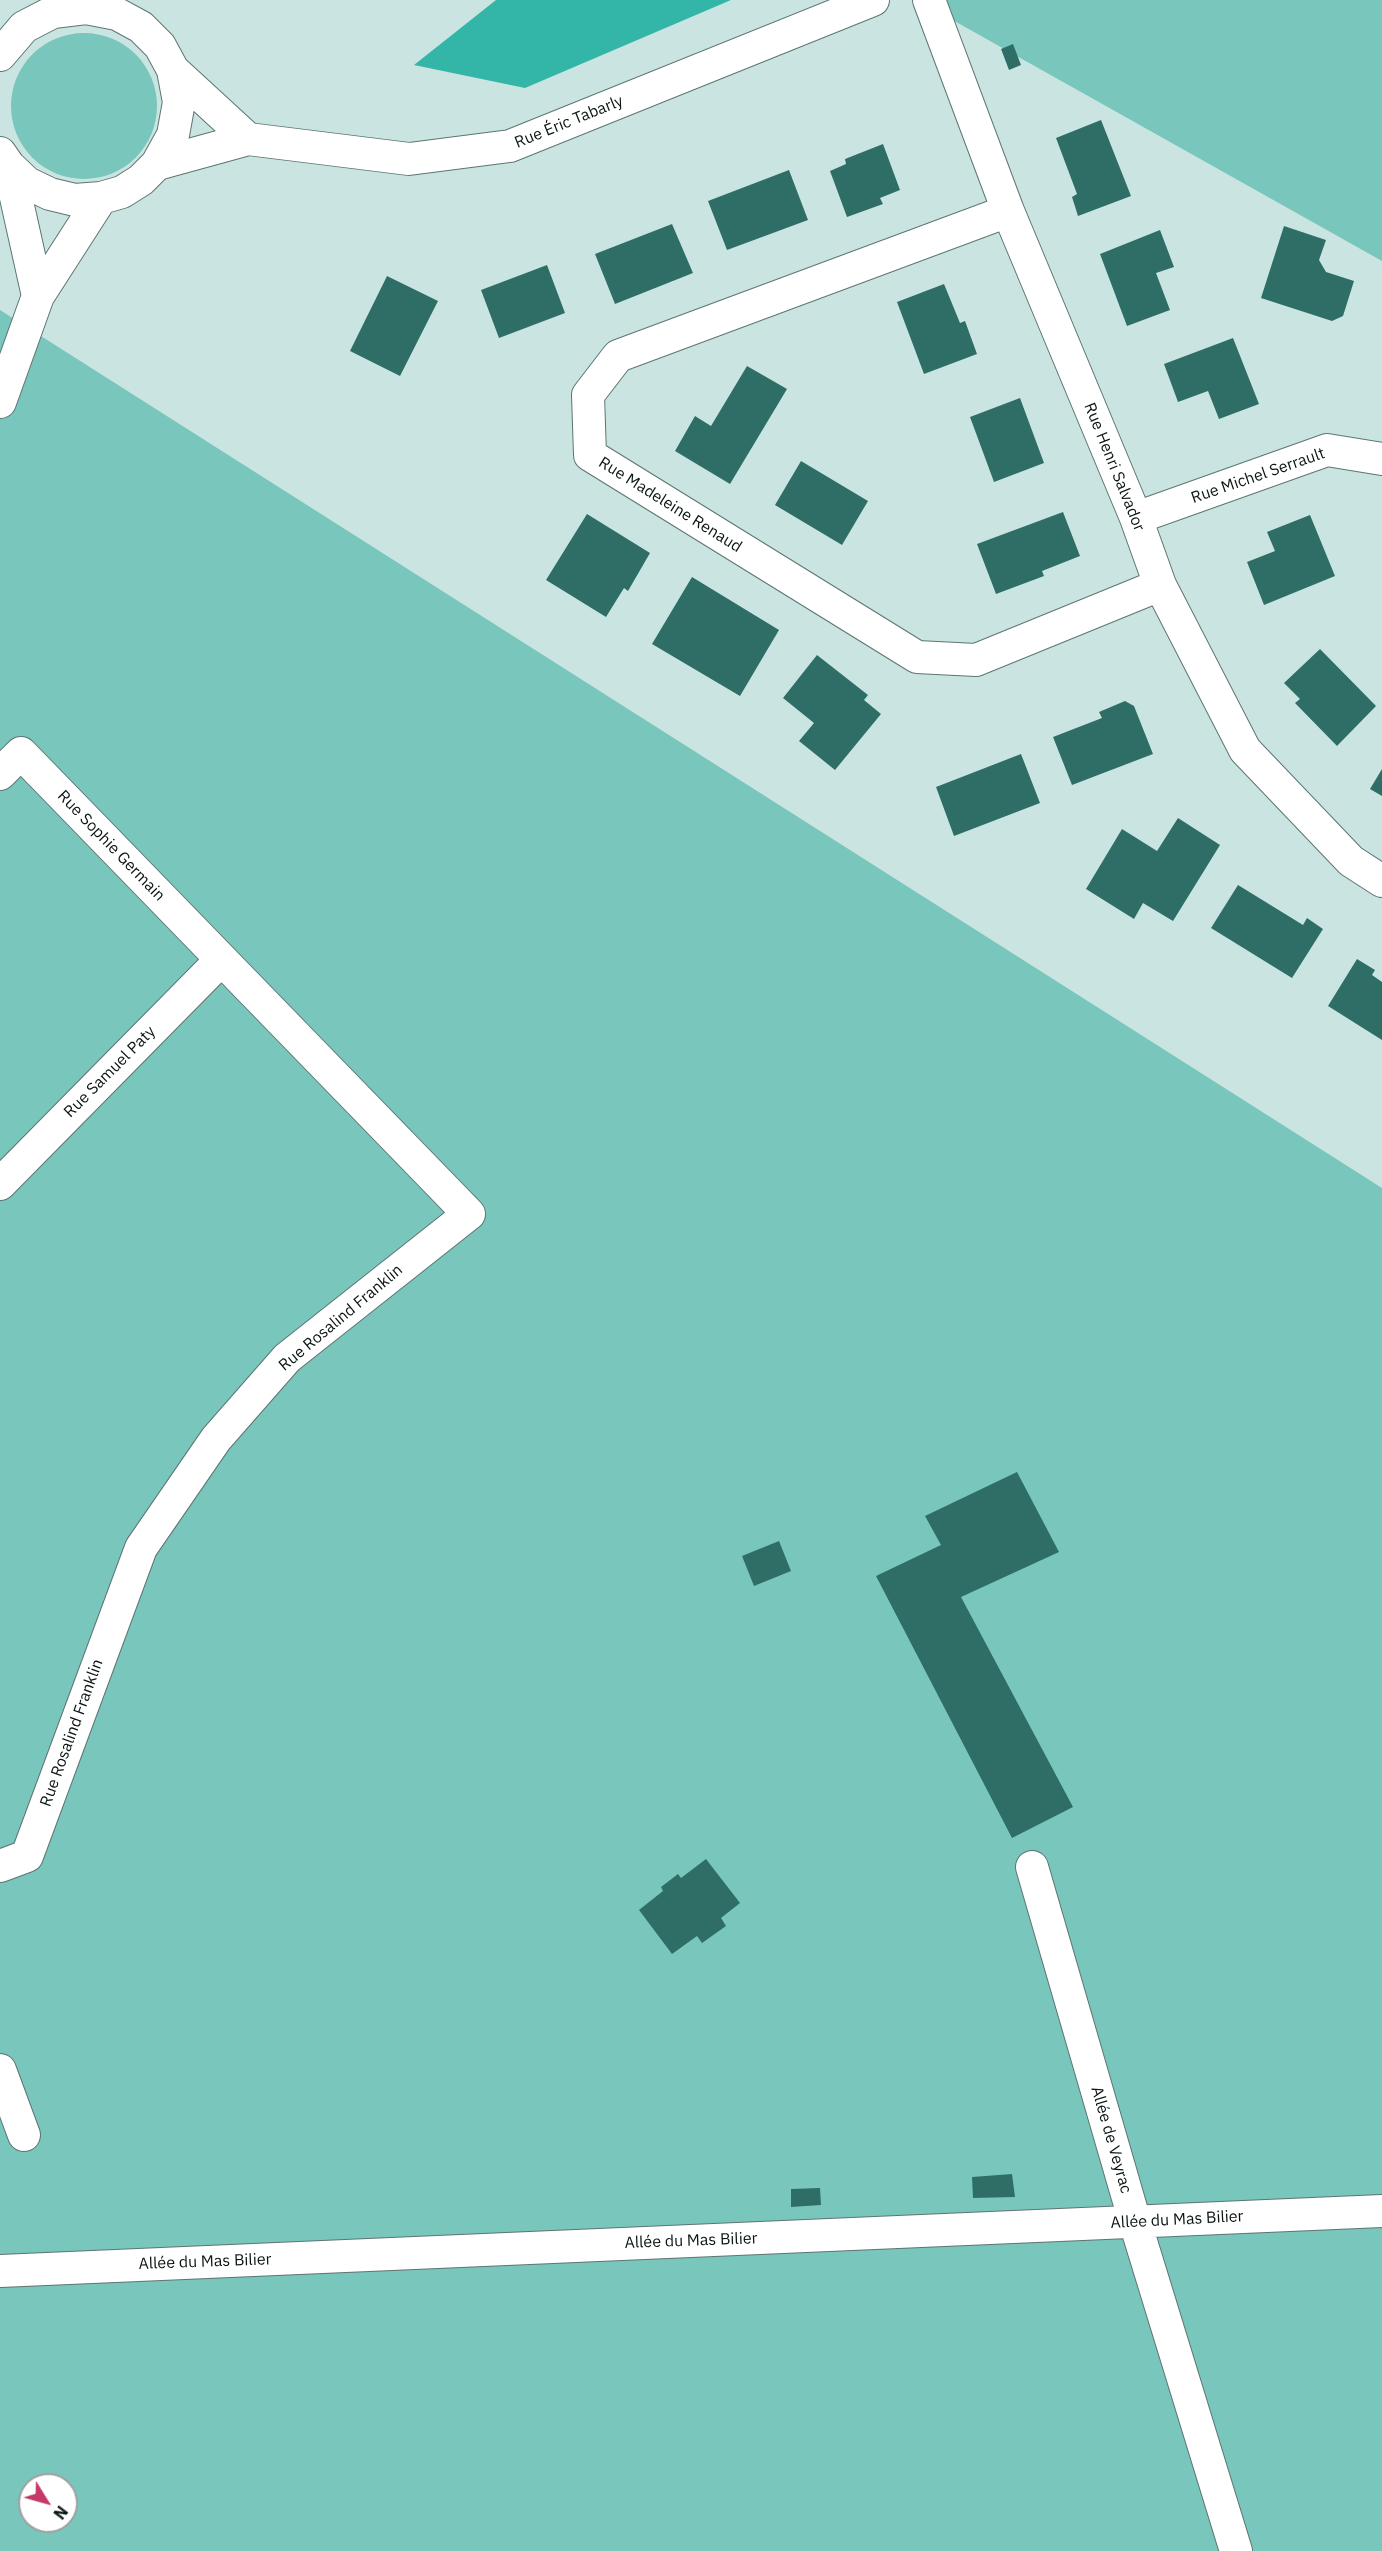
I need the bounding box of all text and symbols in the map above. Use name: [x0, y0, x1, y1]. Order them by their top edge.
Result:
street label: Rue Éric Tabarly: [512, 91, 626, 153]
street label: Rue Henri Salvador: [1079, 400, 1149, 534]
street label: Rue Michel Serrault: [1189, 444, 1327, 508]
street label: Rue Madeleine Renaud: [595, 453, 745, 557]
street label: Rue Sophie Germain: [53, 787, 169, 905]
street label: Rue Samuel Paty: [60, 1022, 160, 1122]
street label: Rue Rosalind Franklin: [275, 1261, 407, 1375]
street label: Rue Rosalind Franklin: [36, 1657, 108, 1809]
street label: Allée de Veyrac: [1087, 2084, 1135, 2196]
street label: Allée du Mas Bilier: [1110, 2207, 1244, 2233]
street label: Allée du Mas Bilier: [624, 2229, 758, 2253]
street label: Allée du Mas Bilier: [138, 2250, 272, 2274]
north arrow: [18, 2473, 78, 2533]
text: N: [49, 2502, 72, 2523]

